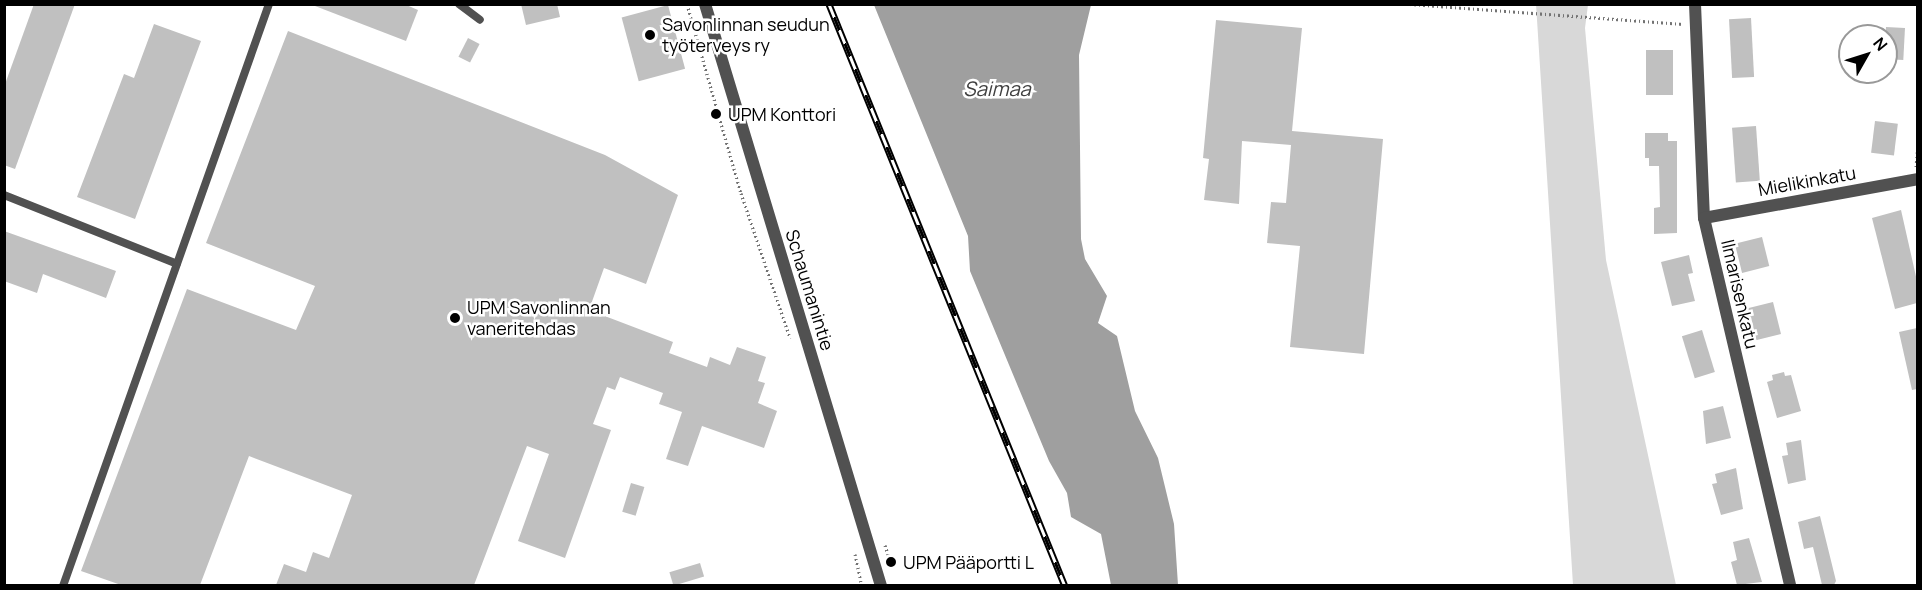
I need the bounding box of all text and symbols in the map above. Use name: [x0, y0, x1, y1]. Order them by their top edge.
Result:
place label: Savonlinnan seudun työterveys ry: [662, 14, 830, 57]
north arrow: [1838, 24, 1898, 84]
marker: Savonlinnan seudun työterveys ry: [643, 28, 657, 42]
text: N: [1868, 33, 1893, 55]
water label: Saimaa: [963, 76, 1031, 100]
place label: UPM Konttori: [728, 103, 836, 125]
marker: UPM Konttori: [709, 107, 723, 121]
street label: Mielikinkatu: [1756, 162, 1858, 200]
street label: Schaumanintie: [781, 227, 839, 353]
street label: Ilmarisenkatu: [1717, 237, 1763, 351]
place label: UPM Savonlinnan vaneritehdas: [467, 297, 611, 340]
marker: UPM Savonlinnan vaneritehdas: [448, 311, 462, 325]
place label: UPM Pääportti L: [903, 551, 1034, 573]
marker: UPM Pääportti L: [884, 555, 898, 569]

